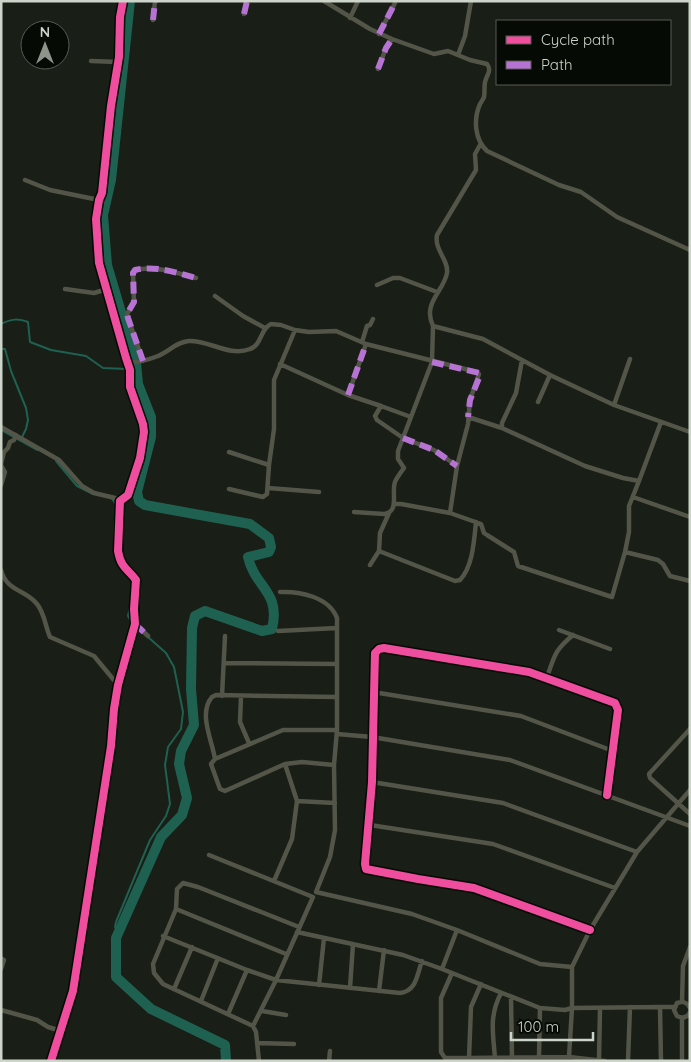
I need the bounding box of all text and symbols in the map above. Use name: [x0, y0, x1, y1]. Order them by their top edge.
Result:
north arrow: [20, 20, 70, 70]
legend: [496, 20, 671, 85]
text: N: [40, 23, 50, 41]
text: Cycle path: [541, 30, 615, 49]
text: Path: [541, 55, 573, 74]
scale bar: [511, 1010, 594, 1042]
text: 100 m: [518, 1017, 559, 1036]

